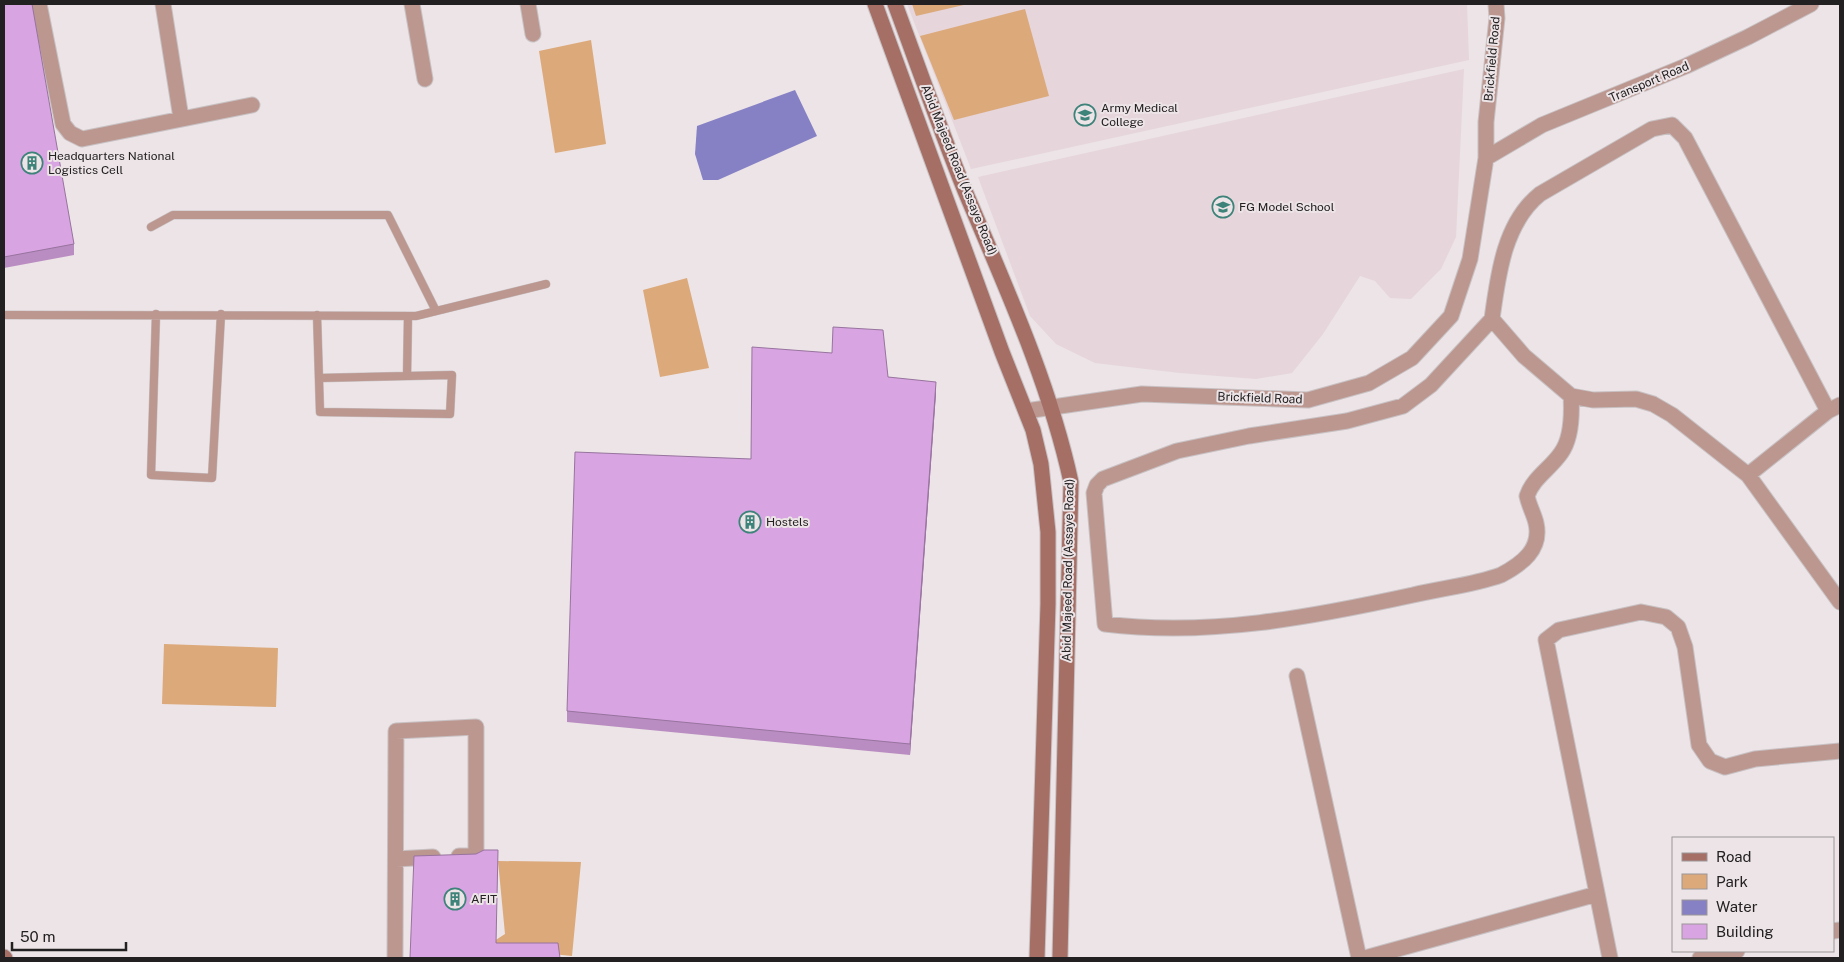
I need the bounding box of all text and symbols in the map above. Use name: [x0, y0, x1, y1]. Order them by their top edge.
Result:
street label: Brickfield Road: [1481, 16, 1503, 102]
street label: Transport Road: [1607, 59, 1691, 105]
street label: Abid Majeed Road (Assaye Road): [918, 83, 1000, 257]
place label: Army Medical College: [1101, 101, 1178, 129]
school or university icon: Army Medical College: [1073, 103, 1097, 127]
place label: Headquarters National Logistics Cell: [48, 149, 175, 177]
building icon: Headquarters National Logistics Cell: [20, 151, 44, 175]
school or university icon: FG Model School: [1211, 195, 1235, 219]
place label: FG Model School: [1239, 200, 1335, 214]
street label: Brickfield Road: [1217, 390, 1303, 406]
street label: Abid Majeed Road (Assaye Road): [1059, 479, 1077, 661]
building icon: Hostels: [738, 510, 762, 534]
place label: Hostels: [766, 515, 809, 529]
legend: [1672, 837, 1834, 952]
text: Road: [1716, 848, 1752, 865]
text: Park: [1716, 873, 1748, 890]
building icon: AFIT: [443, 887, 467, 911]
place label: AFIT: [471, 892, 497, 906]
text: Water: [1716, 898, 1758, 915]
scale bar: [12, 920, 126, 952]
text: Building: [1716, 923, 1774, 940]
text: 50 m: [20, 928, 55, 945]

